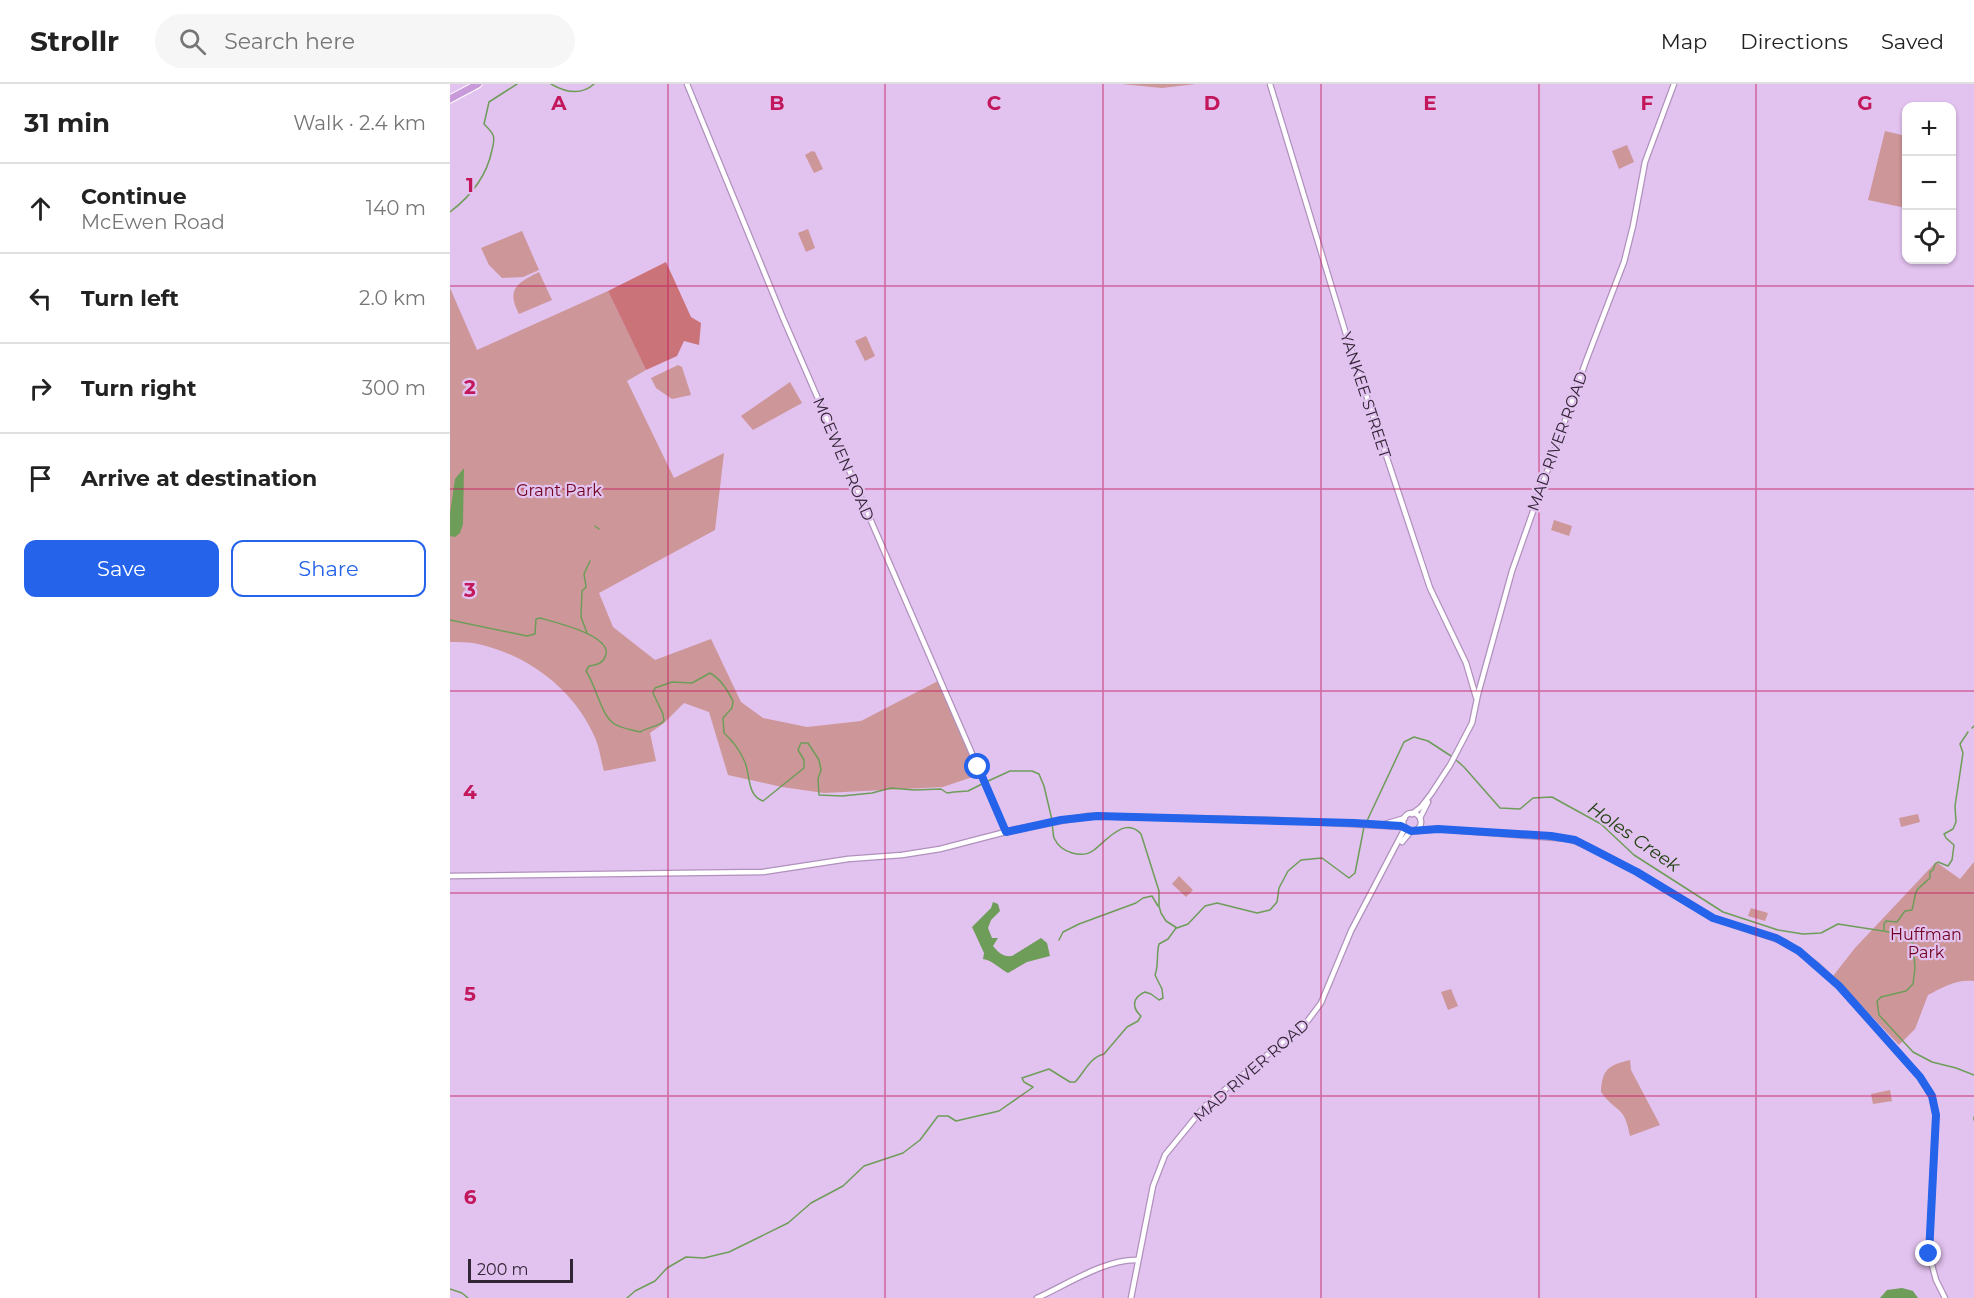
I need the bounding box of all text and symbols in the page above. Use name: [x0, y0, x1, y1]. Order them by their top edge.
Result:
search box: [155, 14, 575, 68]
text: Strollr: [30, 24, 119, 58]
icon: search: [176, 25, 209, 58]
text: Search here: [224, 28, 355, 55]
text: Map: [1661, 29, 1707, 54]
text: Directions: [1740, 29, 1848, 54]
text: Saved: [1881, 29, 1944, 54]
text: A: [550, 91, 567, 115]
text: B: [769, 91, 785, 115]
text: C: [987, 91, 1002, 115]
text: D: [1204, 91, 1220, 115]
text: E: [1423, 91, 1437, 115]
text: F: [1641, 91, 1654, 115]
text: G: [1857, 91, 1873, 115]
map controls: [1902, 102, 1956, 264]
button: +: [1902, 102, 1956, 156]
text: 31 min: [24, 107, 110, 139]
text: Walk · 2.4 km: [293, 111, 426, 135]
button: −: [1902, 156, 1956, 210]
text: 1: [466, 173, 474, 197]
text: Continue: [81, 183, 187, 210]
icon: ahead: [24, 192, 57, 225]
text: 140 m: [366, 196, 426, 220]
text: McEwen Road: [81, 210, 225, 234]
button: locate: [1902, 210, 1956, 264]
icon: left: [24, 282, 57, 315]
text: Turn left: [81, 285, 179, 312]
text: 2.0 km: [359, 286, 426, 310]
street label: YANKEE STREET: [1336, 329, 1395, 462]
street label: MAD RIVER ROAD: [1523, 369, 1592, 514]
icon: right: [24, 372, 57, 405]
text: Turn right: [81, 375, 196, 402]
text: 2: [464, 375, 476, 399]
text: 300 m: [362, 376, 426, 400]
street label: MCEWEN ROAD: [809, 395, 878, 524]
icon: arrive: [24, 462, 57, 495]
text: Arrive at destination: [81, 465, 317, 492]
park label: Grant Park: [516, 481, 602, 500]
button: Save: [24, 540, 219, 597]
button: Share: [231, 540, 426, 597]
text: 3: [463, 578, 476, 602]
route start: [964, 753, 990, 779]
text: 4: [463, 780, 477, 804]
water label: Holes Creek: [1584, 797, 1685, 878]
park label: Huffman Park: [1890, 925, 1962, 962]
text: 5: [464, 982, 476, 1006]
street label: MAD RIVER ROAD: [1190, 1015, 1313, 1126]
text: 6: [464, 1185, 477, 1209]
route end: [1915, 1240, 1941, 1266]
scale bar: [468, 1256, 573, 1284]
text: 200 m: [477, 1260, 528, 1279]

